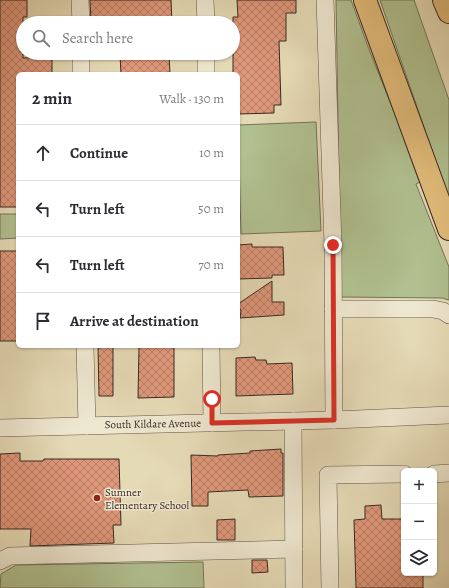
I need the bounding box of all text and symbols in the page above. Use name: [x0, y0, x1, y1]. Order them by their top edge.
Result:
search box: [16, 16, 240, 60]
icon: search: [30, 27, 52, 49]
text: Search here: [62, 28, 133, 48]
text: 2 min: [32, 87, 72, 110]
text: Walk · 130 m: [159, 90, 224, 107]
icon: ahead: [32, 142, 54, 164]
text: Continue: [70, 143, 128, 163]
text: 10 m: [199, 144, 224, 161]
icon: left: [32, 198, 54, 220]
text: Turn left: [70, 199, 125, 219]
text: 50 m: [198, 200, 224, 217]
route end: [324, 236, 342, 254]
icon: left: [32, 254, 54, 276]
text: Turn left: [70, 255, 125, 275]
text: 70 m: [198, 256, 224, 273]
icon: arrive: [32, 310, 54, 332]
text: Arrive at destination: [70, 311, 199, 331]
route start: [203, 390, 221, 408]
street label: South Kildare Avenue: [105, 416, 201, 432]
map controls: [401, 468, 437, 576]
button: +: [401, 468, 437, 504]
place label: Sumner Elementary School: [105, 485, 190, 513]
marker: Sumner Elementary School: [92, 493, 102, 503]
button: −: [401, 504, 437, 540]
button: layers: [401, 540, 437, 576]

